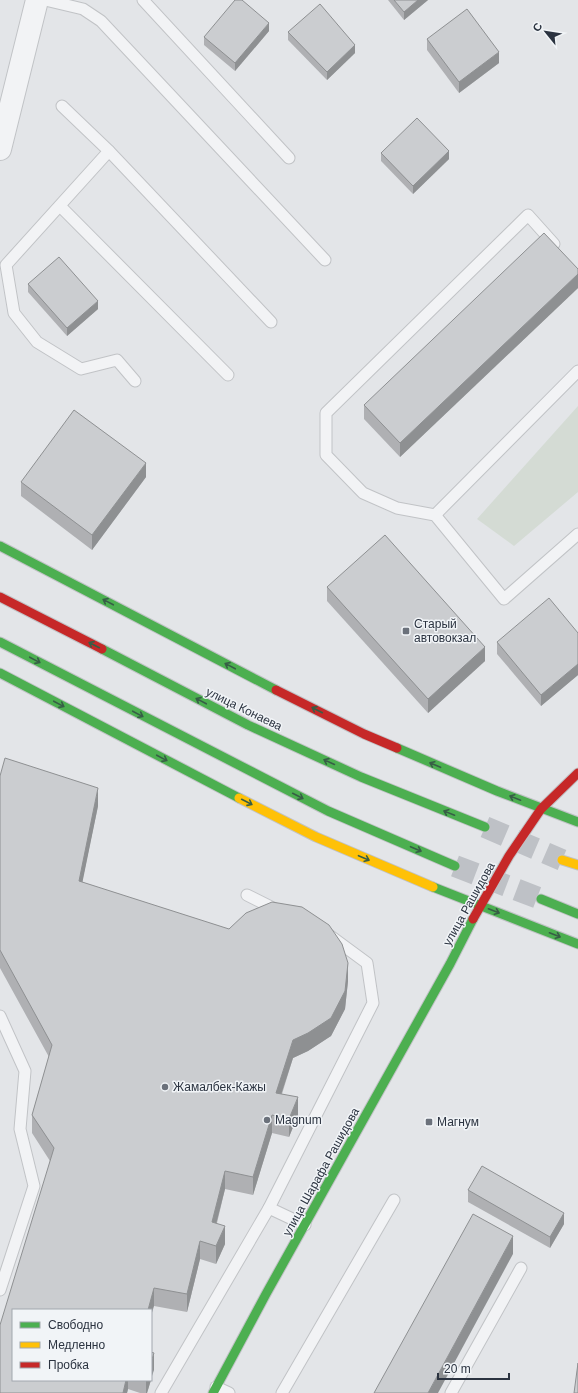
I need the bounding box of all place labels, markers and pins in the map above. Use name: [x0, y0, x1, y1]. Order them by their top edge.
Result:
place label: Старый автовокзал: [414, 617, 476, 645]
marker: Старый автовокзал: [401, 626, 411, 636]
place label: Жамалбек-Кажы: [173, 1080, 266, 1094]
marker: Жамалбек-Кажы: [160, 1082, 170, 1092]
place label: Magnum: [275, 1113, 322, 1127]
marker: Magnum: [262, 1115, 272, 1125]
place label: Магнум: [437, 1115, 479, 1129]
marker: Магнум: [424, 1117, 434, 1127]

